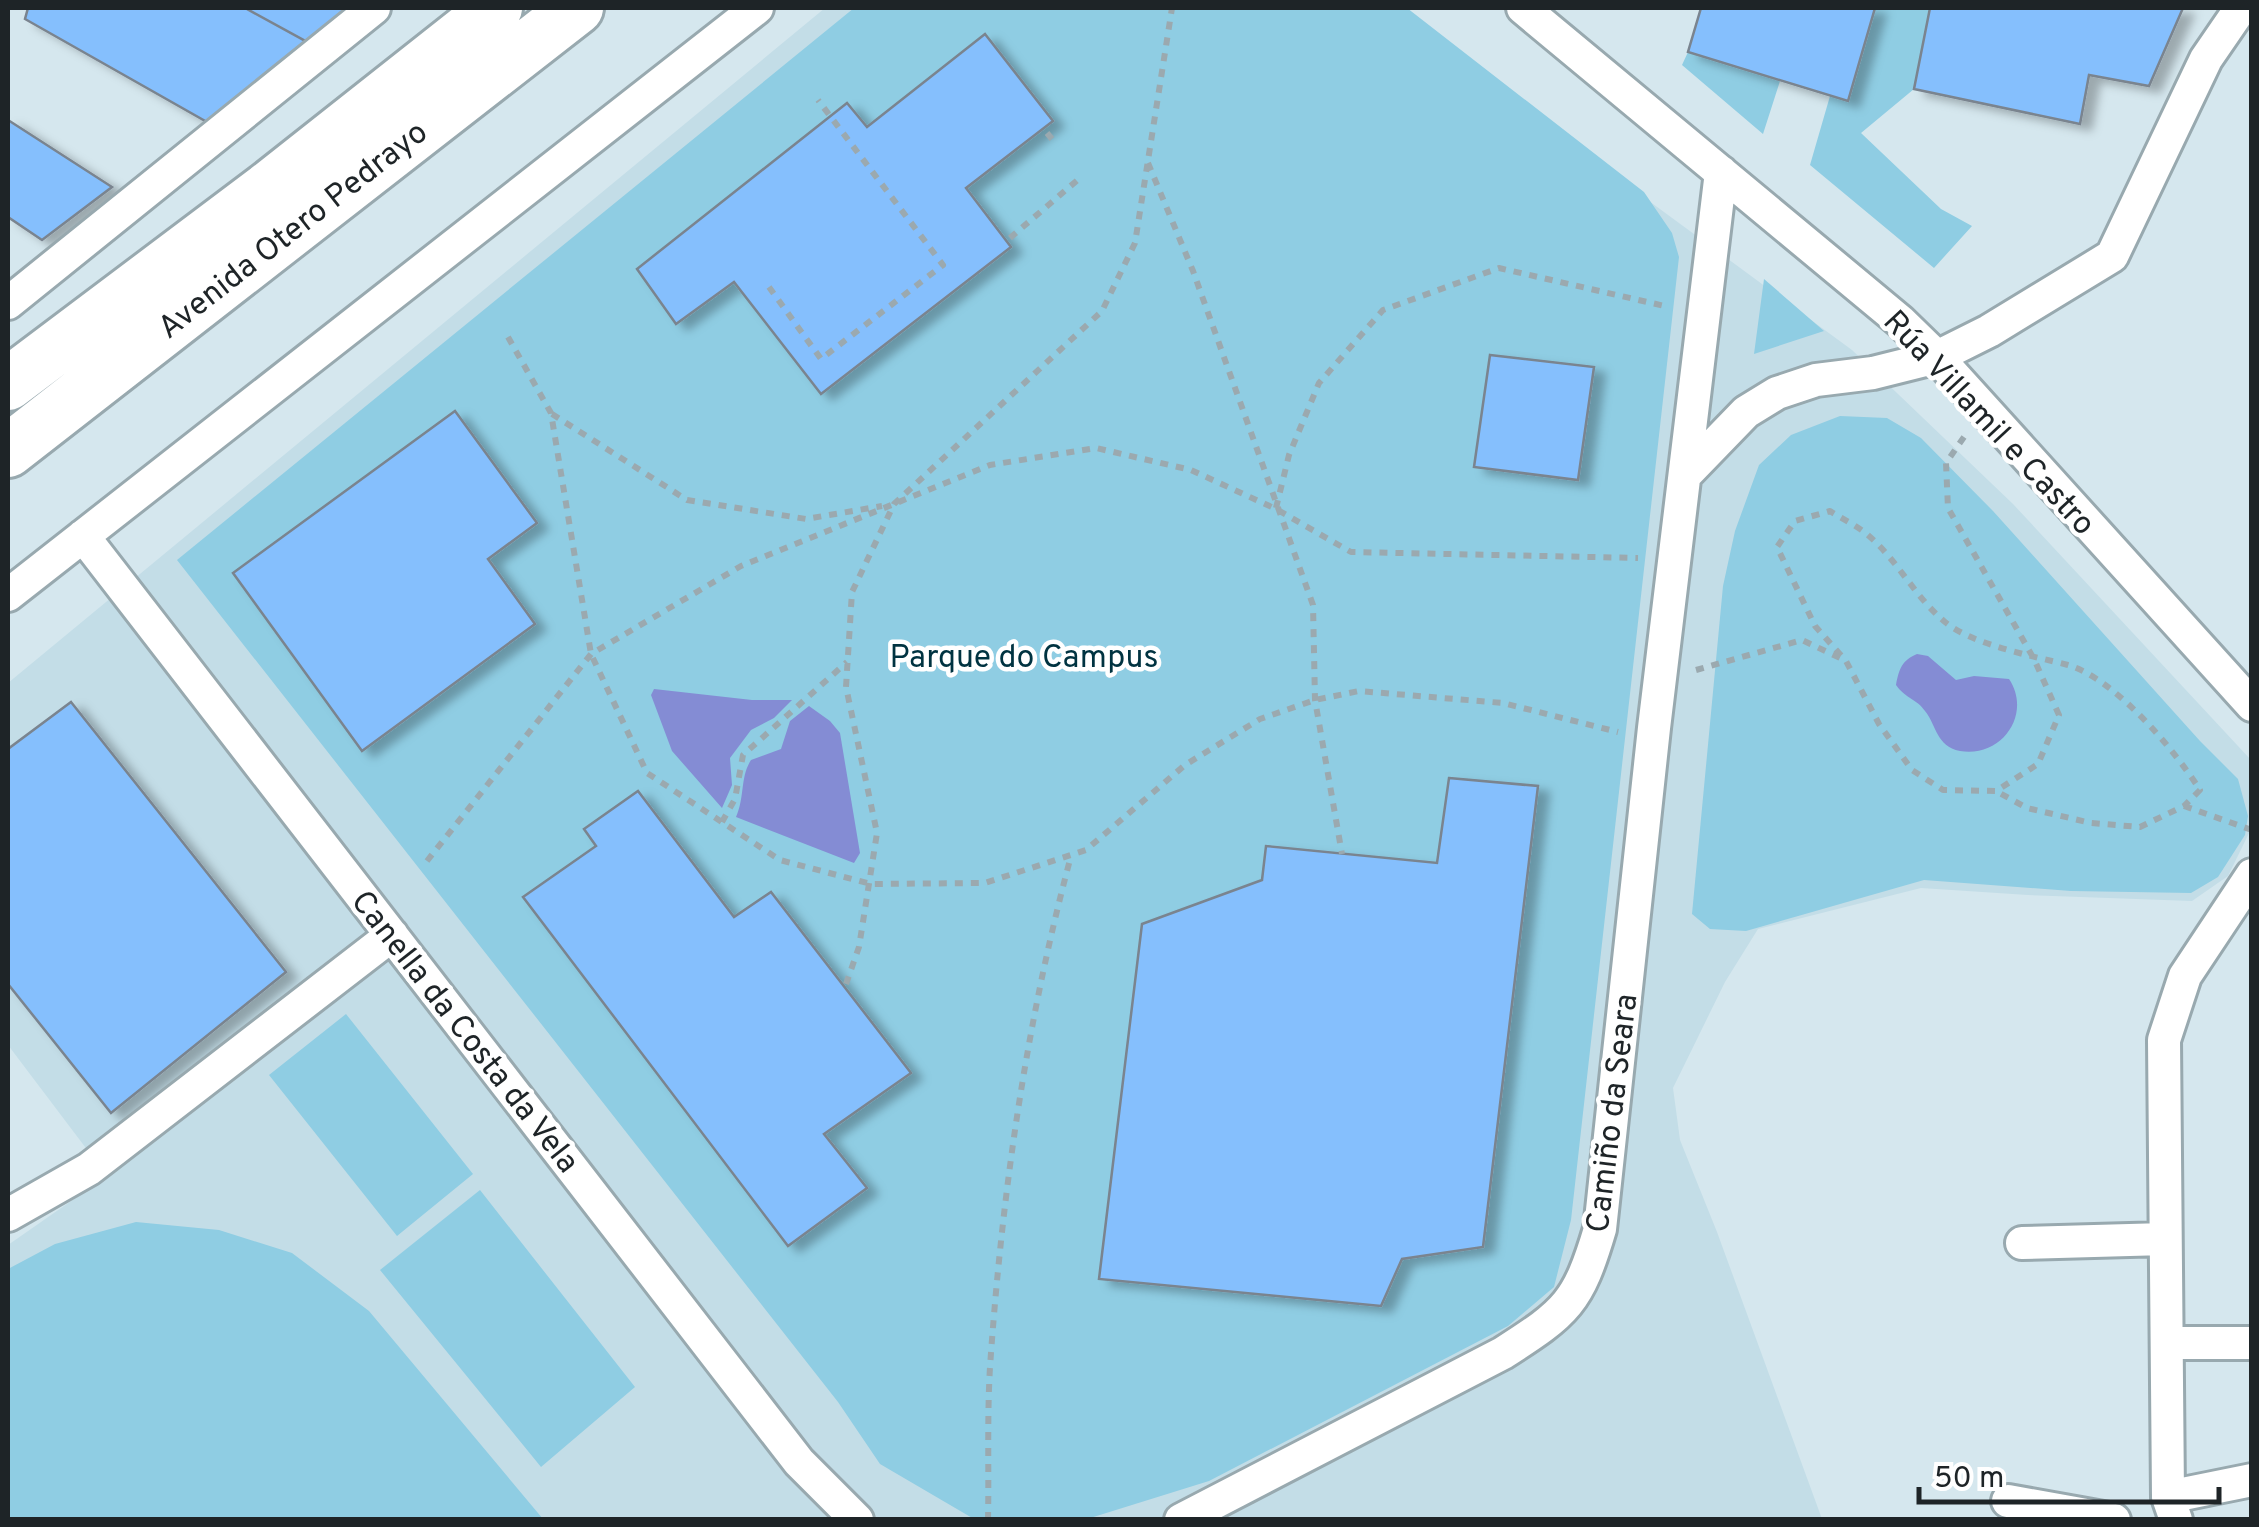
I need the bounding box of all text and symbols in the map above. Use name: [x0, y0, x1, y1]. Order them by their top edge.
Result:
street label: Avenida Otero Pedrayo: [151, 114, 437, 349]
street label: Rúa Villamil e Castro: [1873, 303, 2102, 545]
park label: Parque do Campus: [890, 639, 1158, 679]
street label: Canella da Costa da Vela: [341, 884, 586, 1182]
street label: Camiño da Seara: [1579, 992, 1648, 1235]
scale bar: [1919, 1442, 2219, 1504]
text: 50 m: [1934, 1461, 2004, 1498]

